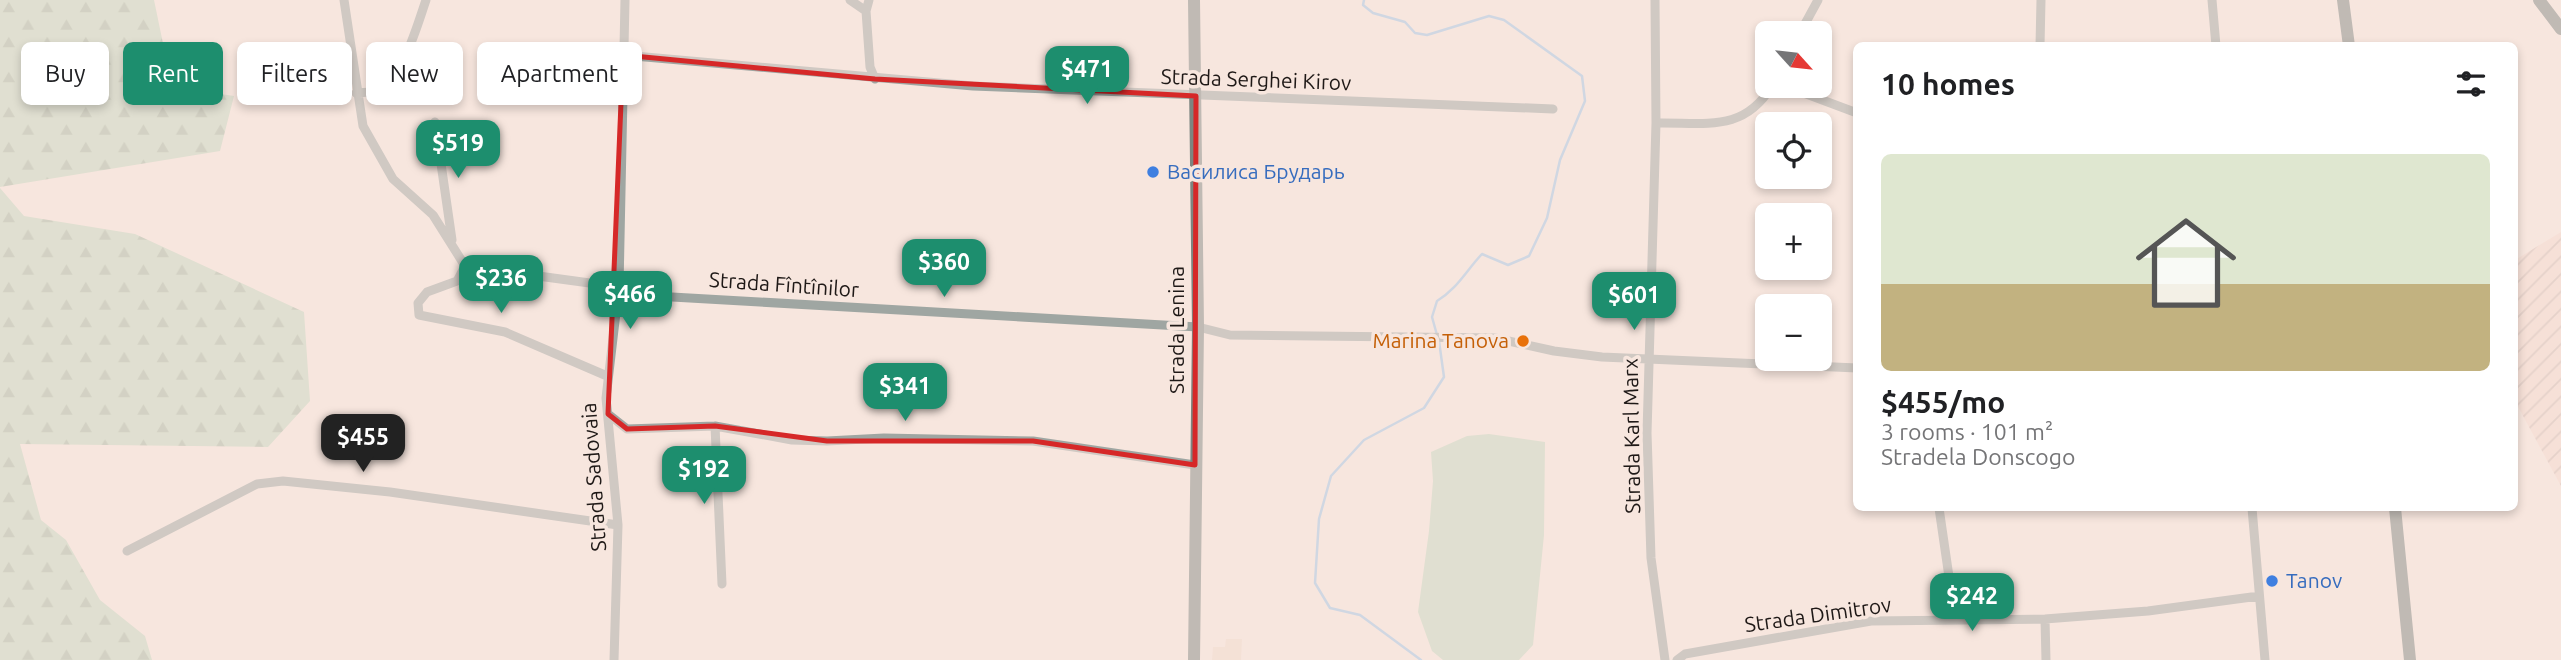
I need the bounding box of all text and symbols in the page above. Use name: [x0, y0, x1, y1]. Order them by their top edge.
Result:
north arrow: [1755, 21, 1832, 98]
map controls: [1755, 21, 1832, 371]
chip: Buy: [21, 42, 109, 105]
chip: Rent: [123, 42, 223, 105]
chip: Filters: [237, 42, 352, 105]
chip: New: [366, 42, 463, 105]
chip: Apartment: [477, 42, 642, 105]
pin: $471: [1046, 46, 1128, 106]
text: $471: [1061, 56, 1113, 81]
street label: Strada Serghei Kirov: [1160, 64, 1352, 94]
icon: filters: [2452, 65, 2490, 103]
text: 10 homes: [1881, 67, 2015, 101]
button: locate: [1755, 112, 1832, 189]
pin: $519: [417, 120, 499, 180]
text: $519: [432, 130, 484, 155]
place label: Василиса Брударь: [1167, 159, 1345, 183]
marker: Василиса Брударь: [1145, 164, 1161, 180]
icon: home: [2123, 200, 2249, 326]
button: +: [1755, 203, 1832, 280]
pin: $360: [903, 240, 985, 299]
text: $360: [918, 249, 970, 274]
pin: $236: [460, 256, 542, 315]
text: $236: [475, 265, 527, 290]
street label: Strada Lenina: [1164, 266, 1188, 394]
street label: Strada Fîntînilor: [708, 267, 860, 301]
pin: $466: [589, 272, 671, 331]
pin: $601: [1593, 272, 1675, 332]
text: $466: [604, 281, 656, 306]
text: $601: [1608, 282, 1660, 307]
button: −: [1755, 294, 1832, 371]
place label: Marina Tanova: [1372, 328, 1509, 352]
marker: Marina Tanova: [1515, 333, 1531, 349]
street label: Strada Karl Marx: [1618, 358, 1644, 514]
pin: $341: [864, 364, 946, 423]
text: $341: [879, 373, 931, 398]
text: $455/mo: [1881, 385, 2005, 419]
street label: Strada Sadovaia: [576, 402, 610, 552]
pin: $455: [322, 414, 404, 474]
text: 3 rooms · 101 m²: [1881, 419, 2053, 444]
text: $455: [337, 424, 389, 449]
text: Stradela Donscogo: [1881, 444, 2076, 469]
pin: $192: [663, 447, 745, 506]
text: $192: [678, 456, 730, 481]
place label: Tanov: [2286, 568, 2342, 592]
marker: Tanov: [2264, 573, 2280, 589]
pin: $242: [1931, 574, 2013, 633]
text: $242: [1946, 583, 1998, 608]
street label: Strada Dimitrov: [1743, 592, 1893, 636]

